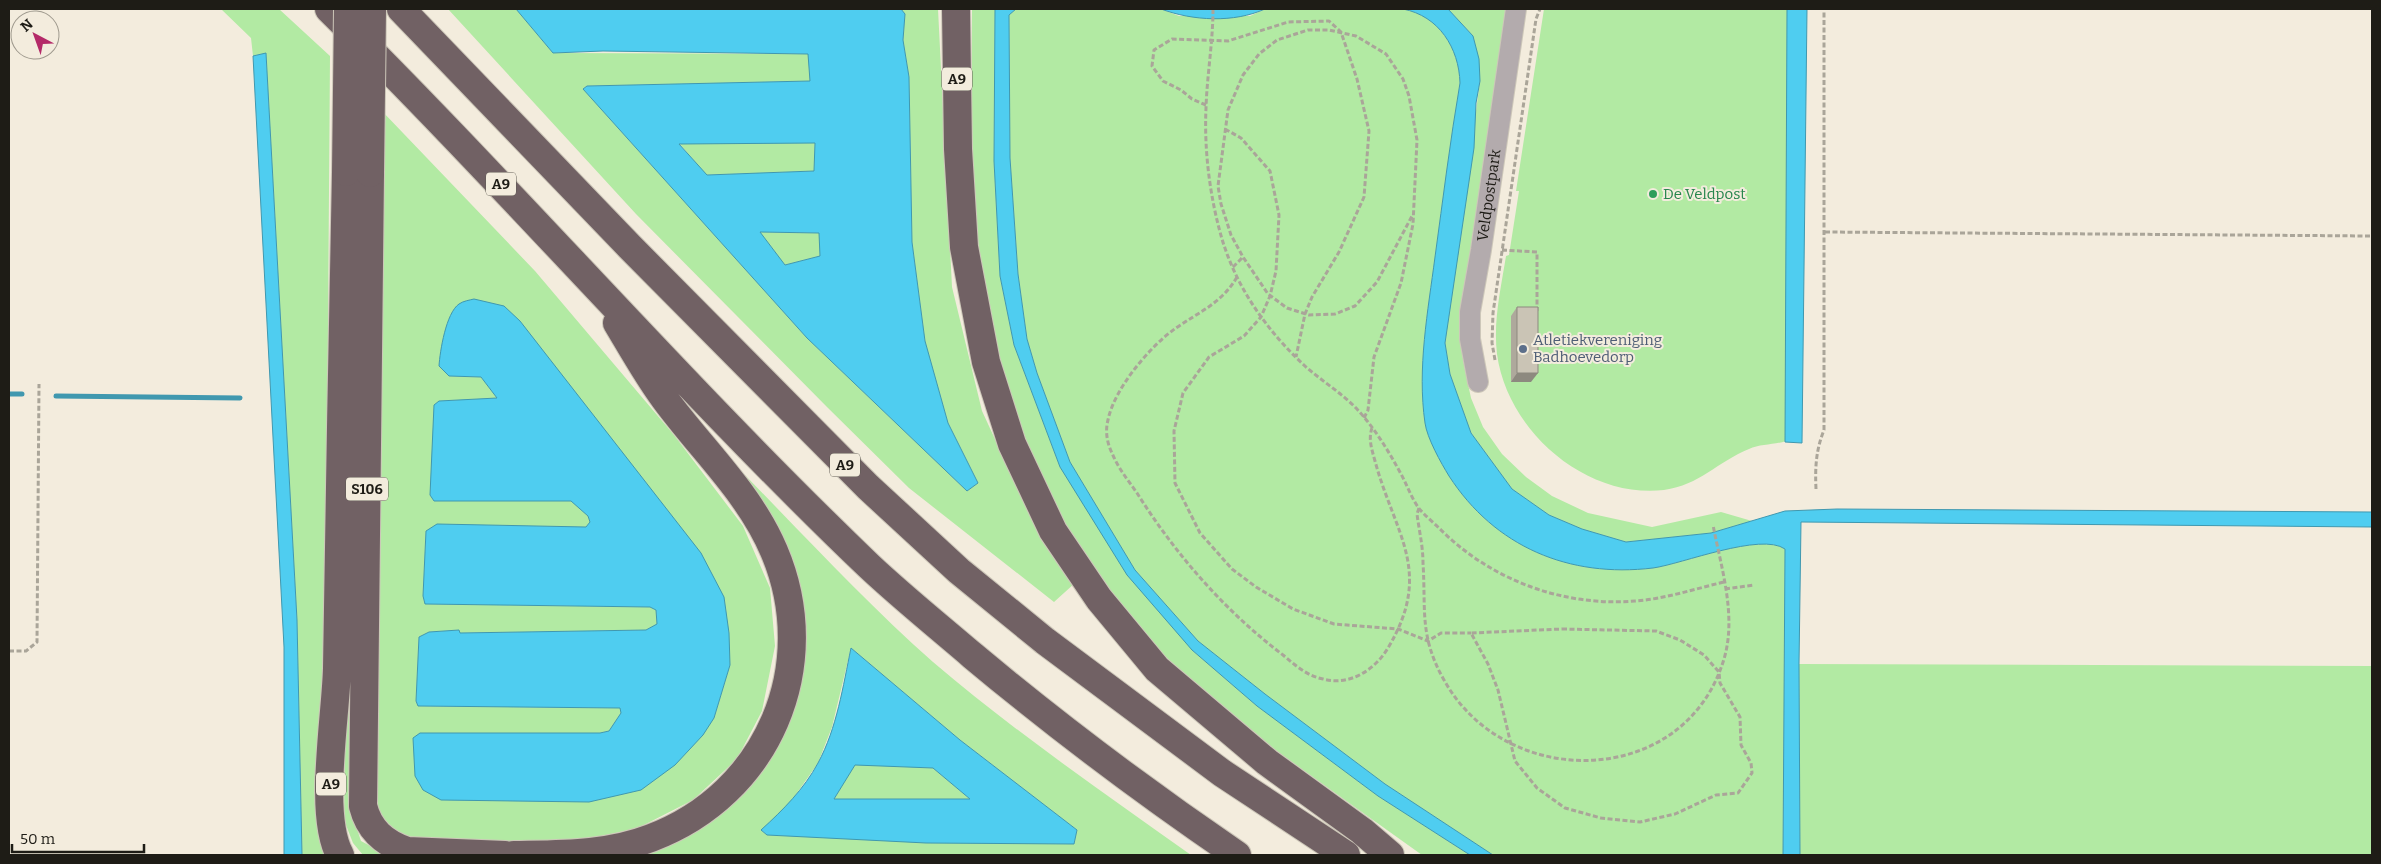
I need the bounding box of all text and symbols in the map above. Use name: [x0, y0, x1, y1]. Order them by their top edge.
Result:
north arrow: [10, 10, 60, 60]
text: N: [17, 15, 37, 36]
road number: A9: [942, 68, 972, 90]
street label: Veldpostpark: [1473, 147, 1505, 243]
road number: A9: [486, 172, 516, 195]
place label: De Veldpost: [1663, 185, 1746, 203]
marker: De Veldpost: [1647, 188, 1659, 200]
place label: Atletiekvereniging Badhoevedorp: [1533, 331, 1662, 366]
marker: Atletiekvereniging Badhoevedorp: [1517, 343, 1529, 355]
road number: A9: [830, 454, 860, 476]
road number: S106: [346, 478, 388, 500]
road number: A9: [316, 772, 346, 796]
scale bar: [12, 822, 145, 854]
text: 50 m: [20, 830, 56, 848]

